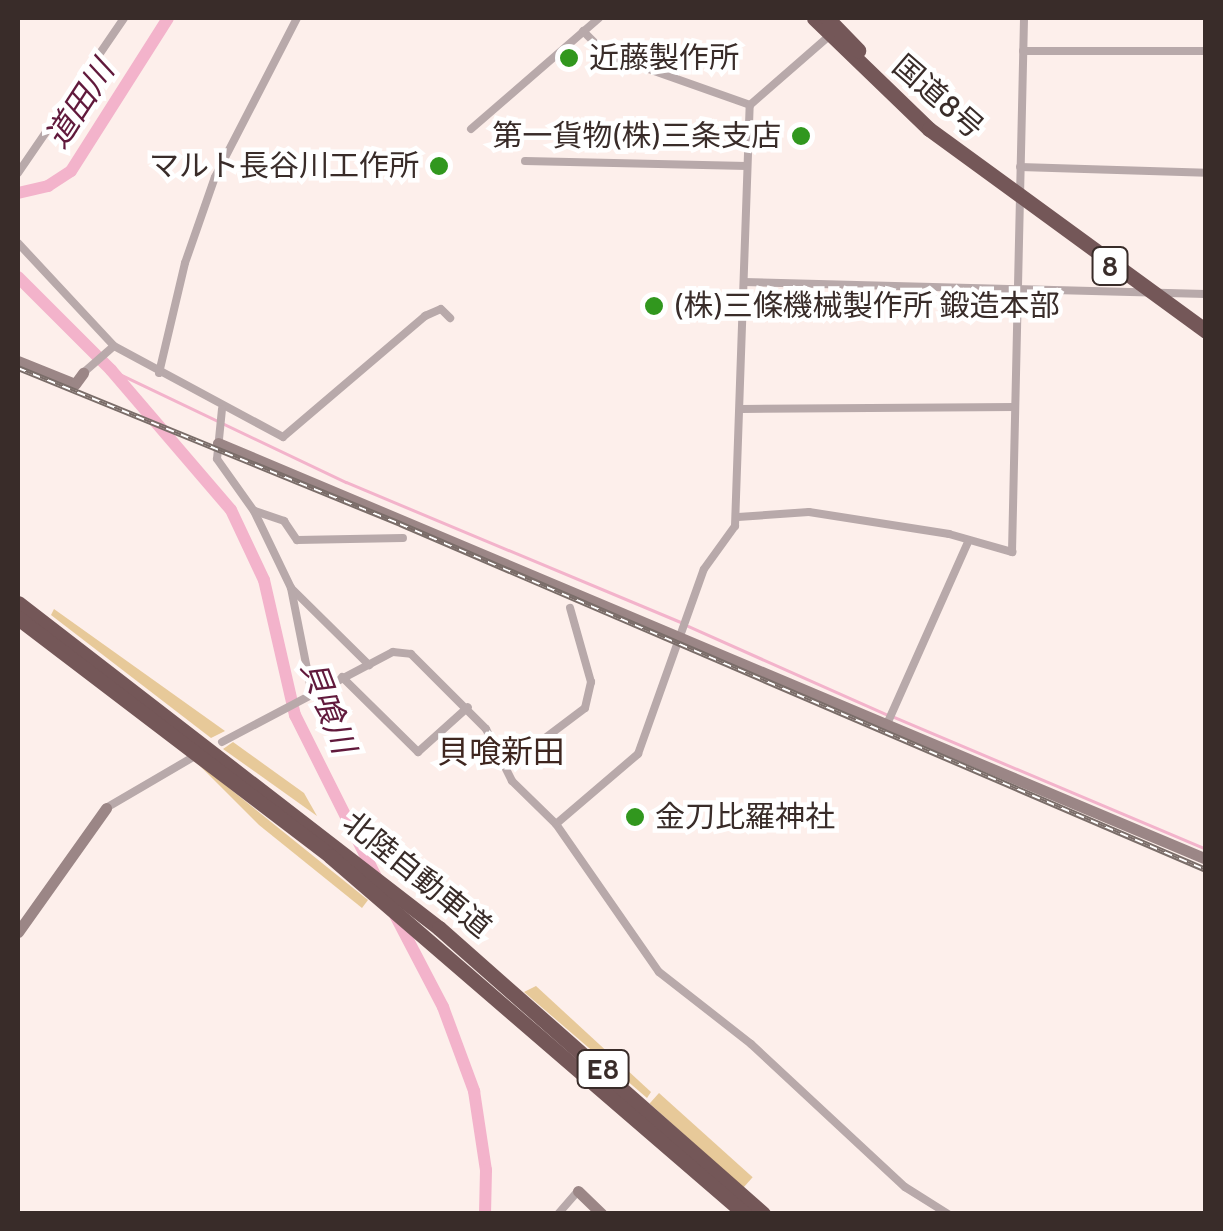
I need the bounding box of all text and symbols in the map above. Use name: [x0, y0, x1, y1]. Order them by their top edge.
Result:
place label: 近藤製作所: [589, 40, 739, 76]
marker: 近藤製作所: [558, 47, 580, 69]
street label: 国道8号: [885, 48, 991, 146]
water label: 道田川: [38, 53, 122, 155]
place label: 第一貨物(株)三条支店: [492, 118, 781, 154]
marker: 第一貨物(株)三条支店: [790, 125, 812, 147]
place label: マルト長谷川工作所: [149, 148, 419, 184]
marker: マルト長谷川工作所: [428, 155, 450, 177]
road number: 8: [1090, 243, 1130, 289]
place label: (株)三條機械製作所 鍛造本部: [674, 288, 1060, 324]
marker: (株)三條機械製作所 鍛造本部: [643, 295, 665, 317]
water label: 貝喰川: [293, 655, 363, 759]
district label: 貝喰新田: [437, 733, 565, 771]
place label: 金刀比羅神社: [655, 799, 835, 835]
street label: 北陸自動車道: [336, 804, 498, 946]
marker: 金刀比羅神社: [624, 806, 646, 828]
road number: E8: [576, 1046, 630, 1092]

